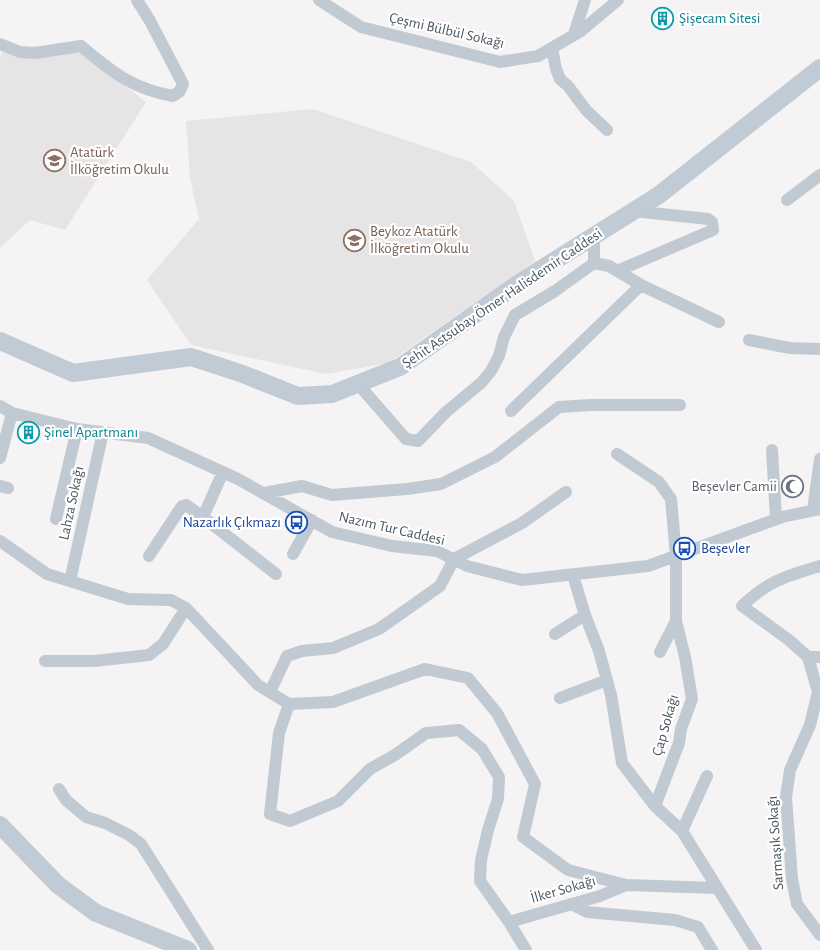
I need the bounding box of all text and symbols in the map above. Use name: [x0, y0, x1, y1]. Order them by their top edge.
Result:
building icon: Şişecam Sitesi: [651, 6, 675, 30]
street label: Çeşmi Bülbül Sokağı: [388, 10, 506, 51]
place label: Şişecam Sitesi: [679, 11, 760, 26]
place label: Atatürk İlköğretim Okulu: [70, 145, 169, 177]
school or university icon: Atatürk İlköğretim Okulu: [42, 149, 66, 173]
place label: Beykoz Atatürk İlköğretim Okulu: [370, 224, 469, 256]
street label: Şehit Astsubay Ömer Halisdemir Caddesi: [399, 224, 605, 371]
school or university icon: Beykoz Atatürk İlköğretim Okulu: [342, 228, 366, 252]
building icon: Şinel Apartmanı: [16, 420, 40, 444]
place label: Şinel Apartmanı: [44, 425, 138, 440]
street label: Lahza Sokağı: [56, 465, 87, 541]
mosque icon: Beşevler Camii: [781, 474, 805, 498]
place label: Beşevler Camii: [692, 479, 777, 494]
street label: Nazım Tur Caddesi: [337, 509, 446, 548]
bus stop icon: Nazarlık Çıkmazı: [285, 510, 309, 534]
place label: Nazarlık Çıkmazı: [183, 515, 281, 530]
bus stop icon: Beşevler: [673, 536, 697, 560]
place label: Beşevler: [701, 541, 750, 556]
street label: Çap Sokağı: [650, 693, 681, 758]
street label: Sarmaşık Sokağı: [765, 795, 786, 891]
street label: İlker Sokağı: [528, 871, 597, 906]

